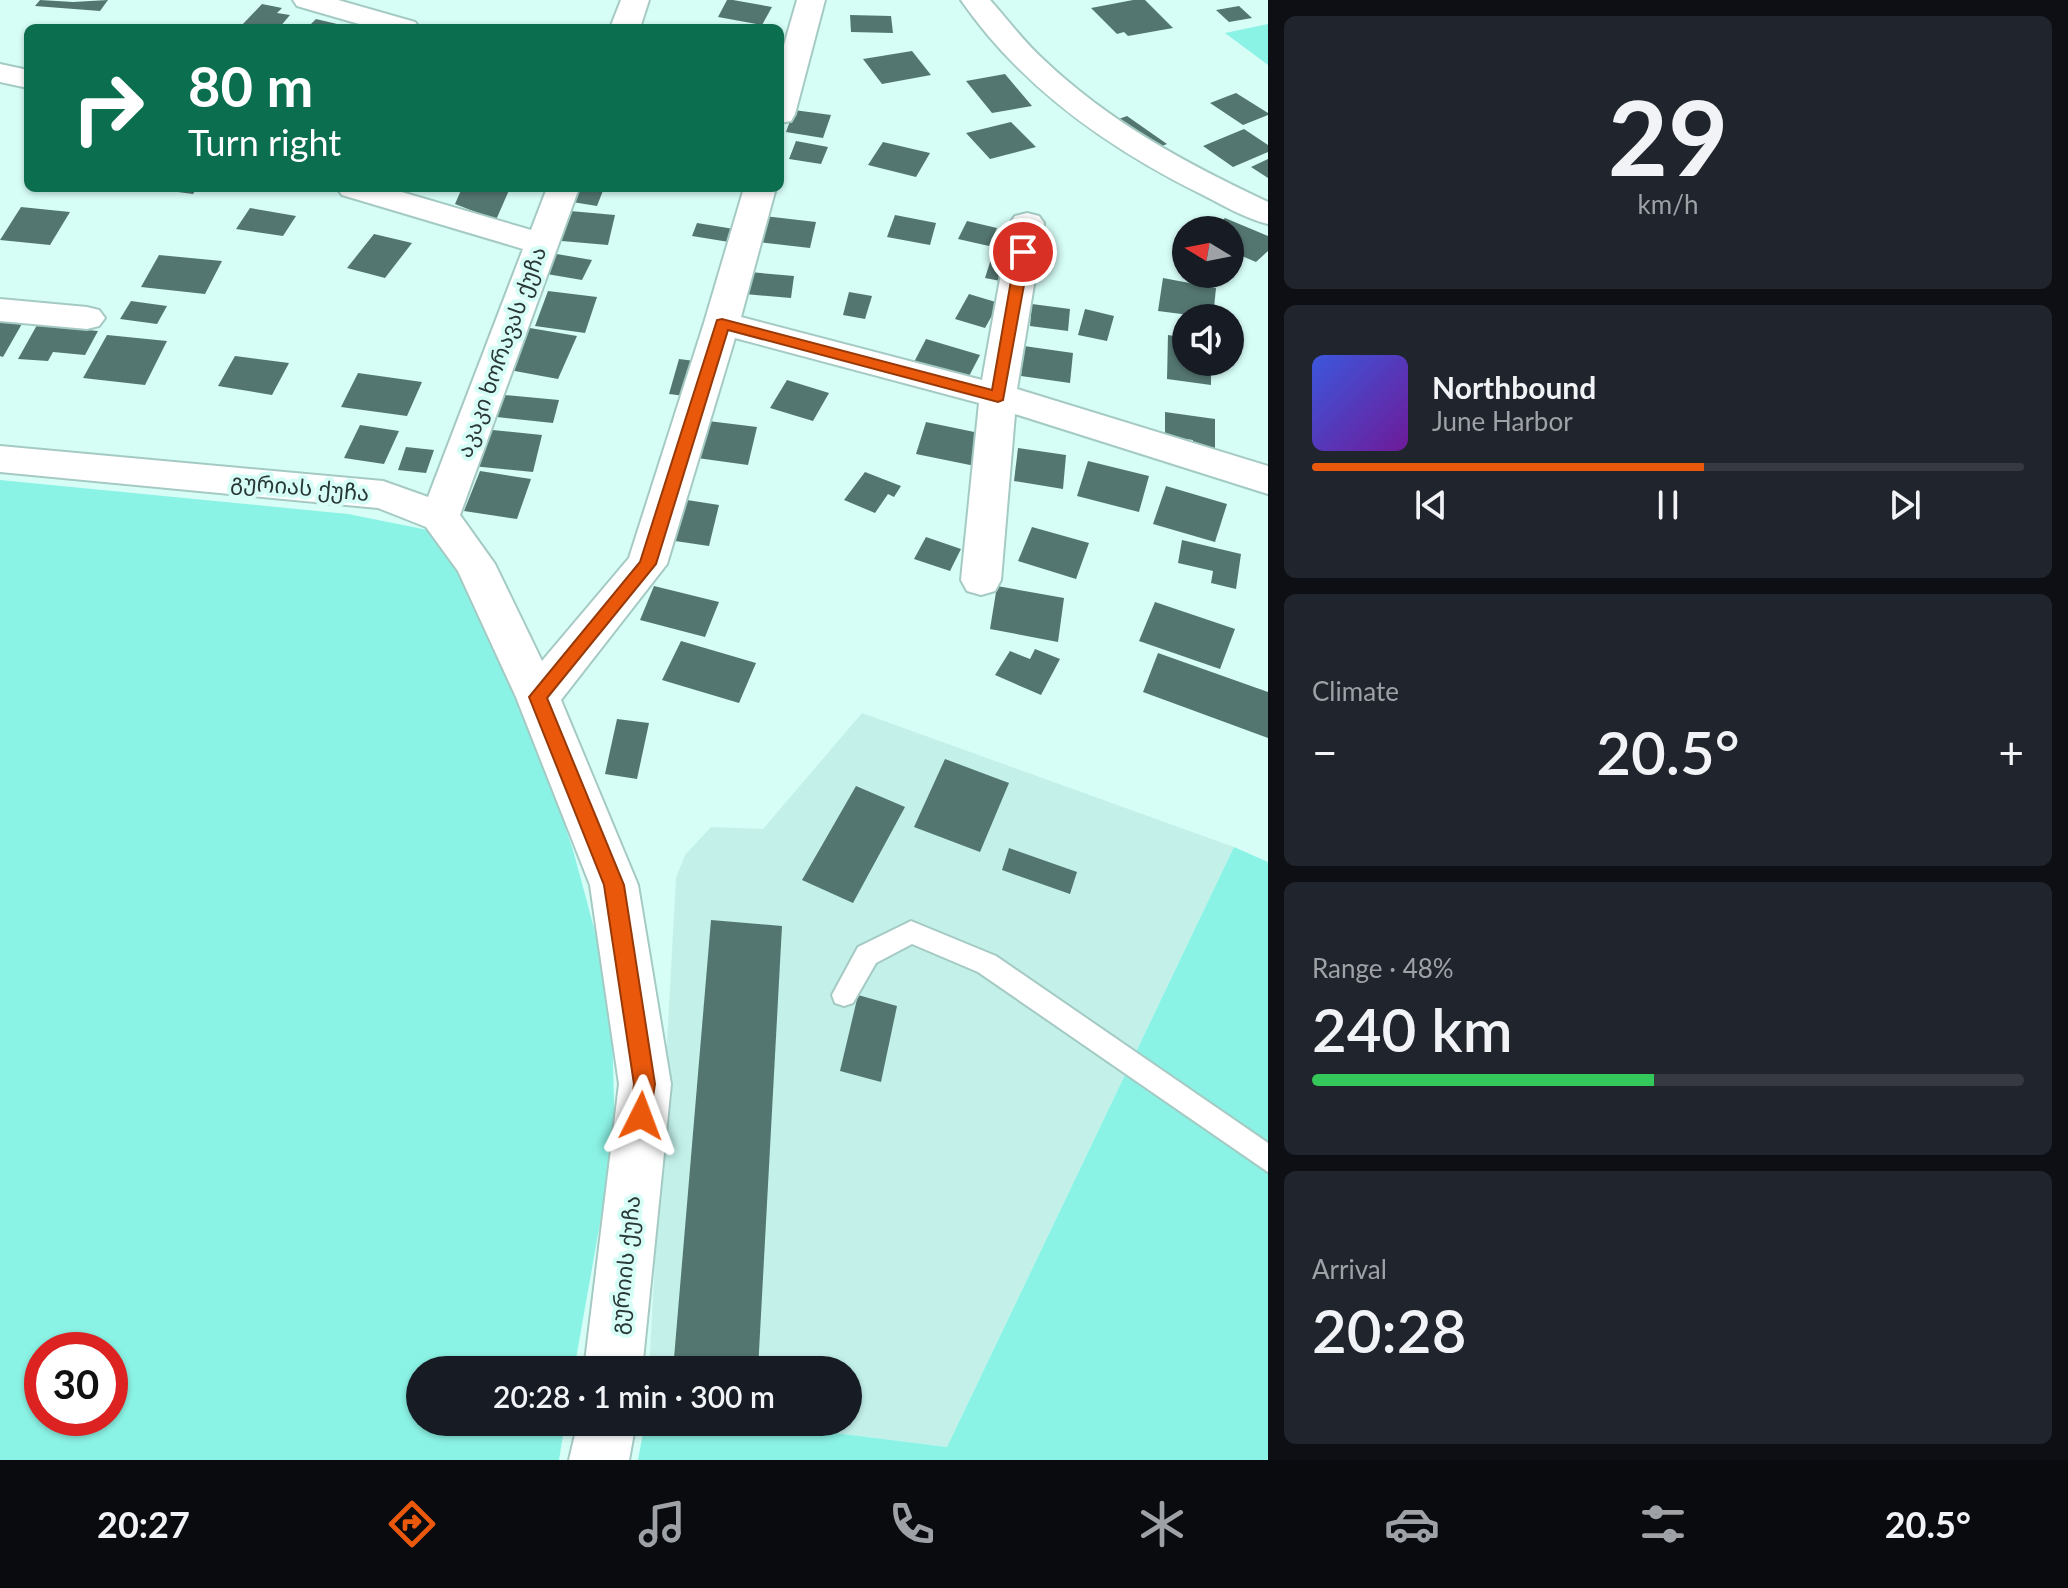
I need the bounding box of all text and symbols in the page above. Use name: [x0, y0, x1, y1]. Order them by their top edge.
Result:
text: 80 m: [188, 52, 313, 119]
icon: right: [56, 56, 160, 160]
text: 29: [1608, 73, 1728, 198]
text: Turn right: [188, 120, 341, 164]
text: km/h: [1638, 188, 1698, 220]
north arrow: [1172, 216, 1244, 288]
map controls: [1172, 216, 1244, 376]
pin: [989, 218, 1057, 286]
icon: arrive: [1001, 230, 1045, 274]
street label: აკაკი ხორავას ქუჩა: [450, 243, 551, 461]
button: sound: [1172, 304, 1244, 376]
text: Northbound: [1432, 369, 1596, 405]
text: June Harbor: [1432, 405, 1573, 437]
street label: გურიას ქუჩა: [230, 467, 371, 506]
icon: previous: [1409, 483, 1453, 527]
icon: pause: [1646, 483, 1690, 527]
icon: next: [1883, 483, 1927, 527]
text: Climate: [1312, 675, 1399, 707]
text: 20.5°: [1596, 716, 1740, 788]
text: −: [1312, 726, 1338, 778]
text: +: [1998, 726, 2024, 778]
text: Range · 48%: [1312, 952, 1454, 984]
text: 240 km: [1312, 993, 1513, 1065]
position arrow: [599, 1074, 683, 1158]
street label: გურიის ქუჩა: [604, 1194, 645, 1336]
text: Arrival: [1312, 1253, 1387, 1285]
text: 20:28: [1312, 1294, 1466, 1366]
speed limit sign: 30: [24, 1332, 128, 1436]
text: 20:28 · 1 min · 300 m: [493, 1378, 775, 1414]
icon: directions: [384, 1496, 440, 1552]
icon: music: [634, 1496, 690, 1552]
icon: phone: [884, 1496, 940, 1552]
icon: climate: [1134, 1496, 1190, 1552]
icon: car: [1384, 1496, 1440, 1552]
icon: filters: [1635, 1496, 1691, 1552]
text: 20:27: [97, 1502, 190, 1546]
text: 20.5°: [1885, 1502, 1971, 1546]

